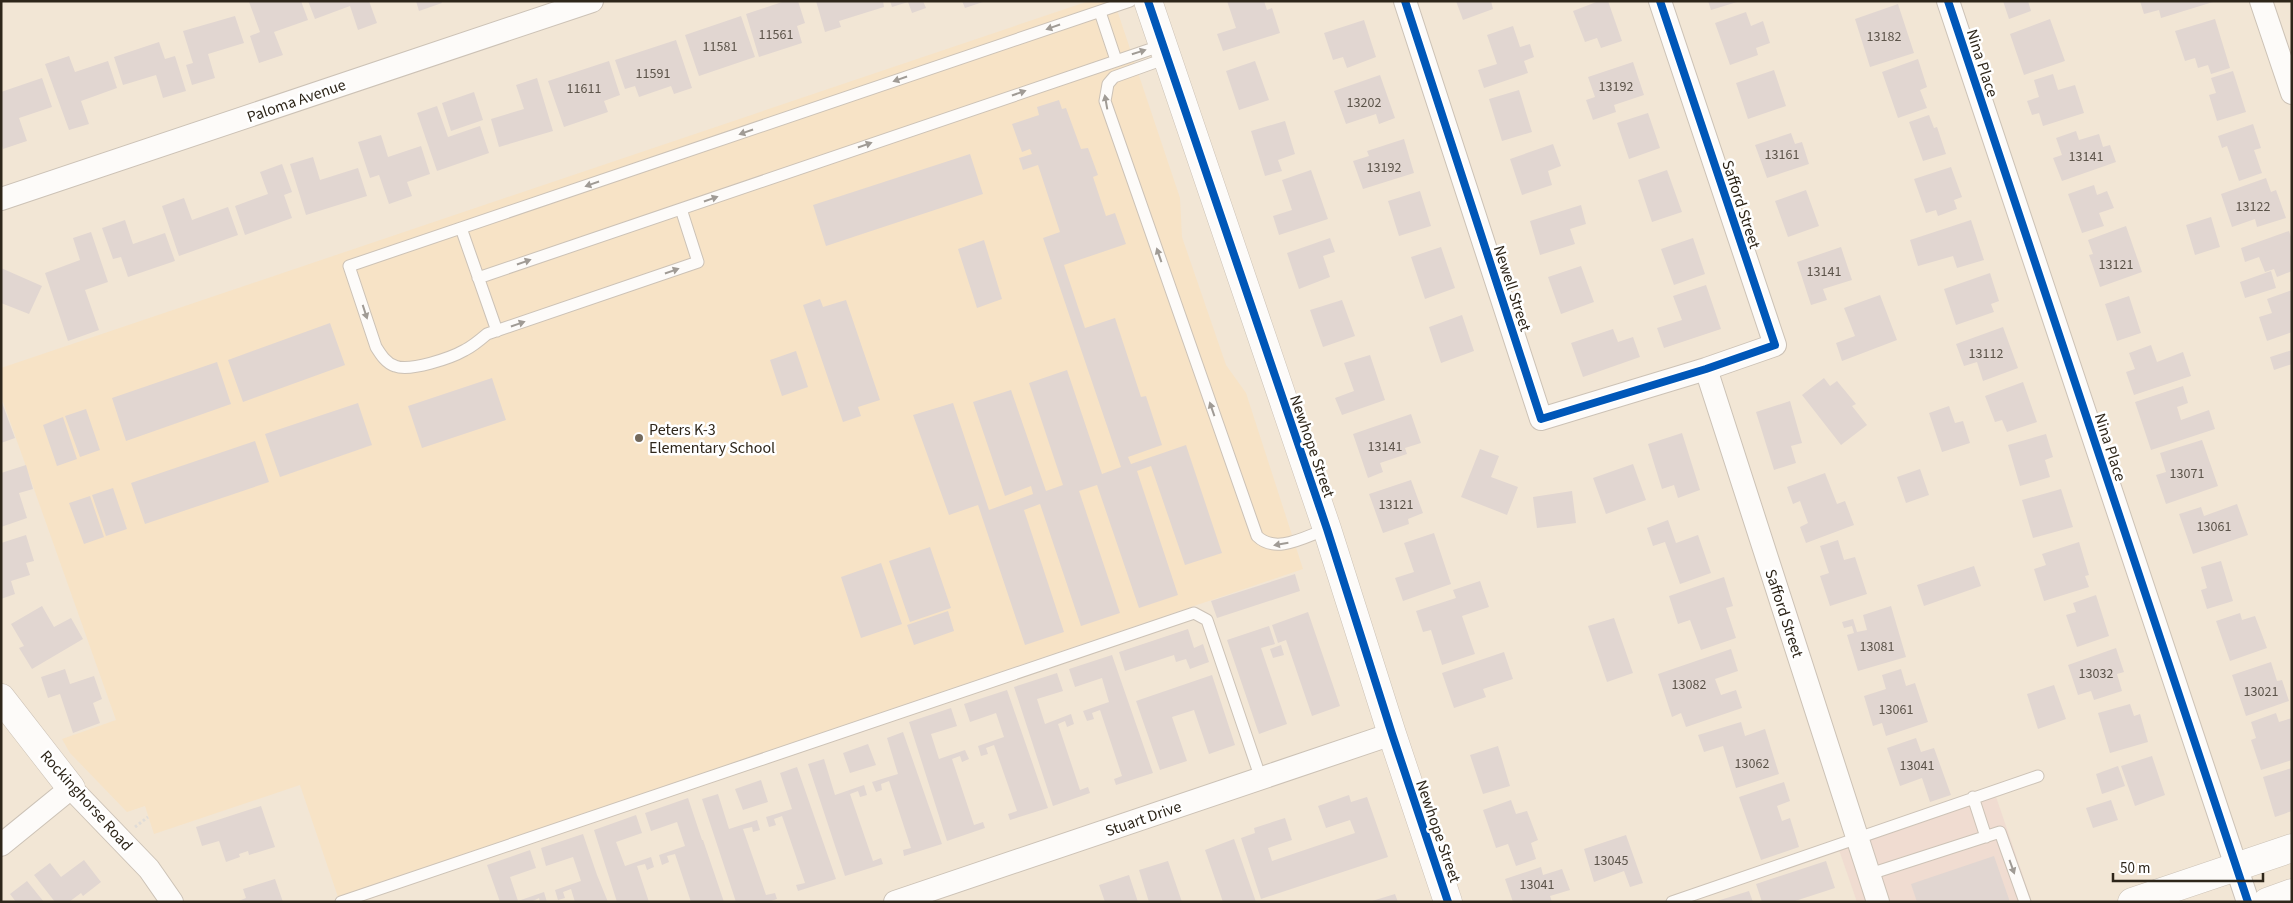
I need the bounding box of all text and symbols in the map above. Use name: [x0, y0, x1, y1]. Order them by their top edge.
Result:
one-way arrow: [1046, 24, 1061, 31]
house number: 11561: [759, 25, 793, 45]
street label: Nina Place: [1961, 26, 2003, 100]
house number: 13182: [1867, 27, 1901, 47]
house number: 11581: [703, 37, 737, 57]
one-way arrow: [1132, 48, 1147, 56]
house number: 11591: [636, 64, 670, 84]
street label: Paloma Avenue: [244, 74, 349, 128]
one-way arrow: [892, 76, 907, 84]
house number: 13192: [1599, 77, 1633, 97]
house number: 11611: [567, 79, 601, 99]
one-way arrow: [1011, 89, 1026, 96]
one-way arrow: [1102, 93, 1110, 109]
house number: 13202: [1347, 93, 1381, 113]
one-way arrow: [738, 129, 753, 136]
one-way arrow: [857, 141, 872, 149]
house number: 13161: [1765, 145, 1799, 165]
house number: 13141: [2069, 147, 2103, 167]
street label: Safford Street: [1716, 157, 1766, 252]
house number: 13192: [1367, 158, 1401, 178]
one-way arrow: [584, 181, 599, 188]
one-way arrow: [704, 194, 719, 202]
house number: 13122: [2236, 197, 2270, 217]
street label: Newell Street: [1488, 242, 1536, 335]
one-way arrow: [1155, 247, 1163, 262]
house number: 13121: [2099, 255, 2133, 275]
one-way arrow: [517, 258, 532, 266]
house number: 13141: [1807, 262, 1841, 282]
one-way arrow: [665, 267, 680, 275]
one-way arrow: [361, 305, 369, 320]
one-way arrow: [511, 319, 526, 327]
house number: 13112: [1969, 344, 2003, 364]
street label: Newhope Street: [1284, 392, 1340, 501]
one-way arrow: [1208, 401, 1215, 416]
street label: Nina Place: [2089, 410, 2131, 484]
place label: Peters K-3 Elementary School: [649, 419, 775, 459]
marker: Peters K-3 Elementary School: [633, 432, 645, 444]
house number: 13141: [1368, 437, 1402, 457]
house number: 13071: [2170, 464, 2204, 484]
house number: 13121: [1379, 495, 1413, 515]
house number: 13061: [2197, 517, 2231, 537]
one-way arrow: [1272, 540, 1288, 548]
street label: Safford Street: [1759, 566, 1809, 661]
house number: 13081: [1860, 637, 1894, 657]
house number: 13032: [2079, 664, 2113, 684]
house number: 13082: [1672, 675, 1706, 695]
house number: 13021: [2244, 682, 2278, 702]
house number: 13061: [1879, 700, 1913, 720]
street label: Rockinghorse Road: [35, 746, 137, 856]
house number: 13062: [1735, 754, 1769, 774]
house number: 13041: [1900, 756, 1934, 776]
street label: Newhope Street: [1410, 777, 1466, 886]
street label: Stuart Drive: [1102, 796, 1184, 842]
scale bar: [2113, 850, 2263, 882]
house number: 13045: [1594, 851, 1628, 871]
text: 50 m: [2120, 858, 2150, 879]
one-way arrow: [2009, 860, 2017, 875]
house number: 13041: [1520, 875, 1554, 895]

